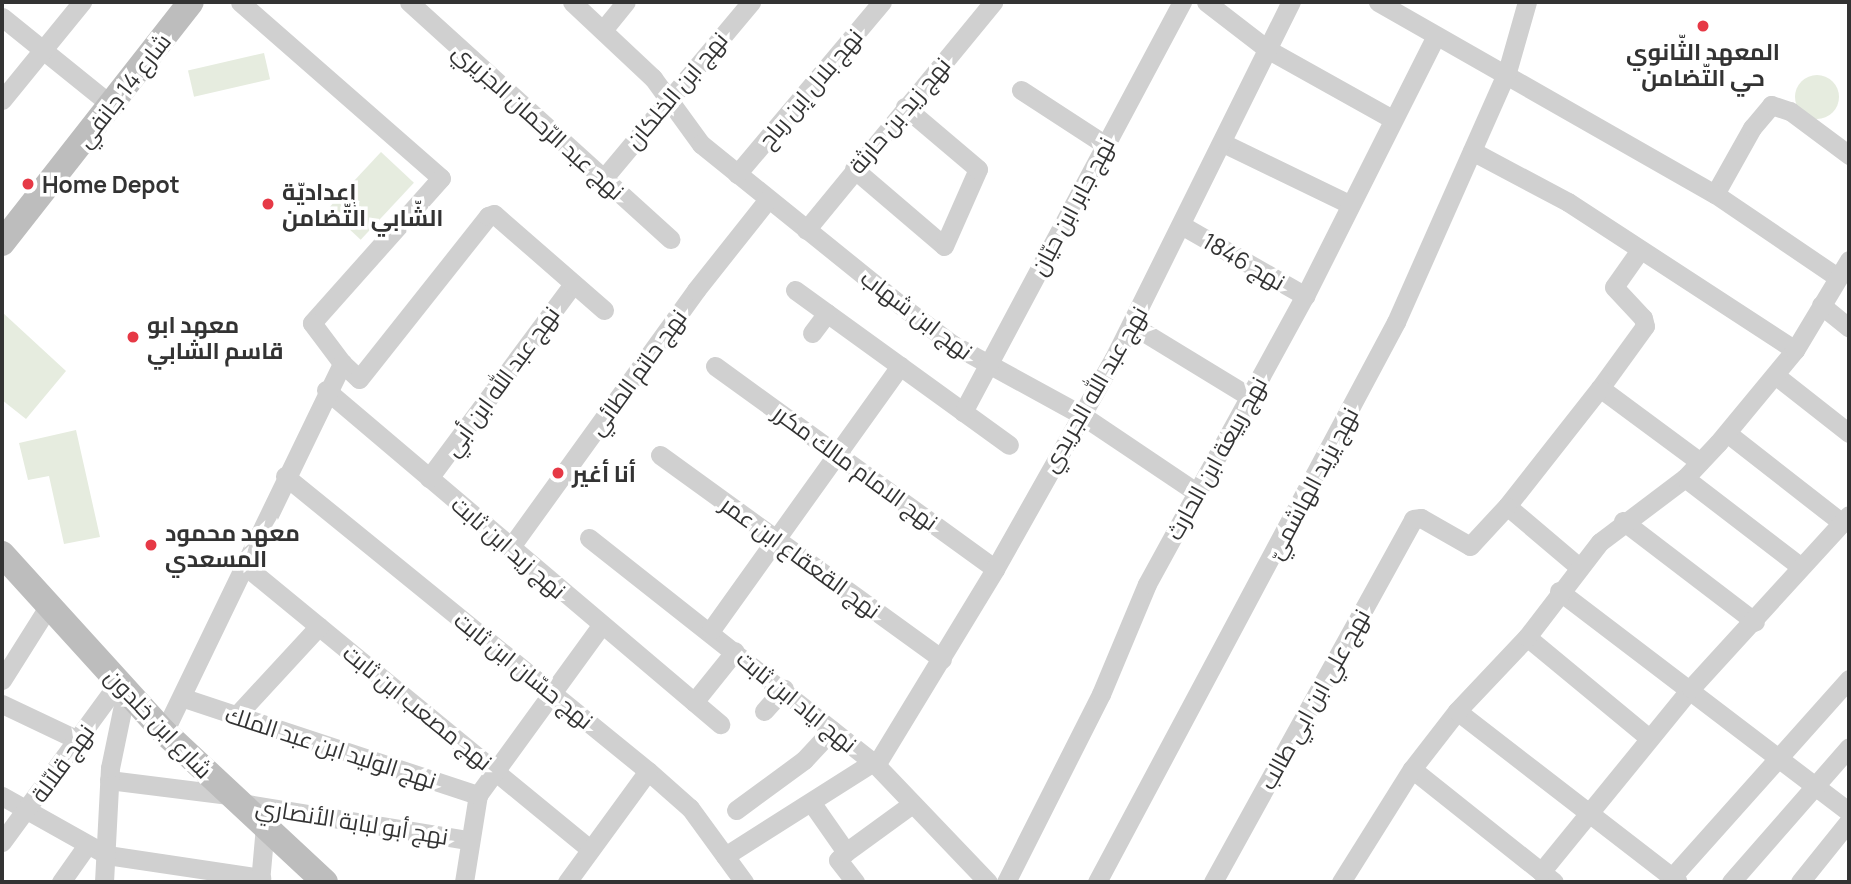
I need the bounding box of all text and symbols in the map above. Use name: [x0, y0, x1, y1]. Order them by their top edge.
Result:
marker: المعهد الثّانوي حي التّضامن: [1695, 18, 1711, 34]
street label: نهج بلال إبن رباح: [752, 23, 868, 153]
street label: نهج ابن الخلكان: [619, 26, 733, 154]
street label: شارع 14 جانفي: [70, 28, 176, 152]
street label: نهج عبد الرّحمان الجزيري: [448, 37, 630, 205]
place label: المعهد الثّانوي حي التّضامن: [1626, 37, 1780, 91]
street label: نهج زيد بن حارثة: [842, 51, 956, 179]
street label: نهج جابر ابن حيّان: [1024, 132, 1120, 280]
place label: Home Depot: [42, 170, 180, 198]
marker: Home Depot: [20, 176, 36, 192]
place label: إعداديّة الشّابي التّضامن: [282, 177, 443, 231]
marker: إعداديّة الشّابي التّضامن: [260, 196, 276, 212]
street label: نهج 1846: [1198, 226, 1290, 296]
street label: نهج ابن شهاب: [856, 263, 978, 365]
street label: نهج عبد الله ابن أبي: [437, 301, 565, 461]
street label: نهج عبد الله الجريدي: [1035, 301, 1153, 477]
street label: نهج حاتم الطائي: [582, 304, 692, 440]
place label: معهد ابو قاسم الشابي: [147, 310, 284, 364]
marker: معهد ابو قاسم الشابي: [125, 329, 141, 345]
street label: نهج ربيعة ابن الحارث: [1160, 372, 1272, 544]
street label: نهج الامام مالك مكرر: [769, 398, 943, 536]
street label: نهج يزيد الهاشميّ: [1260, 403, 1364, 563]
place label: أنا أغير: [572, 459, 636, 487]
marker: أنا أغير: [550, 465, 566, 481]
street label: نهج زيد ابن ثابت: [446, 490, 572, 604]
street label: نهج القعقاع ابن عمر: [716, 490, 886, 624]
place label: معهد محمود المسعدي: [165, 518, 300, 572]
marker: معهد محمود المسعدي: [143, 537, 159, 553]
street label: نهج علي ابن ابي طالب: [1253, 604, 1375, 794]
street label: نهج حسّان ابن ثابت: [449, 606, 599, 734]
street label: نهج مصعب ابن ثابت: [338, 638, 498, 776]
street label: نهج اياد ابن ثابت: [732, 644, 862, 758]
street label: شارع ابن خلدون: [100, 662, 218, 784]
street label: نهج الوليد ابن عبد الملك: [222, 700, 440, 794]
street label: نهج قلاّلة: [25, 719, 99, 807]
street label: نهج أبو لبابة الأنصاري: [254, 792, 450, 850]

